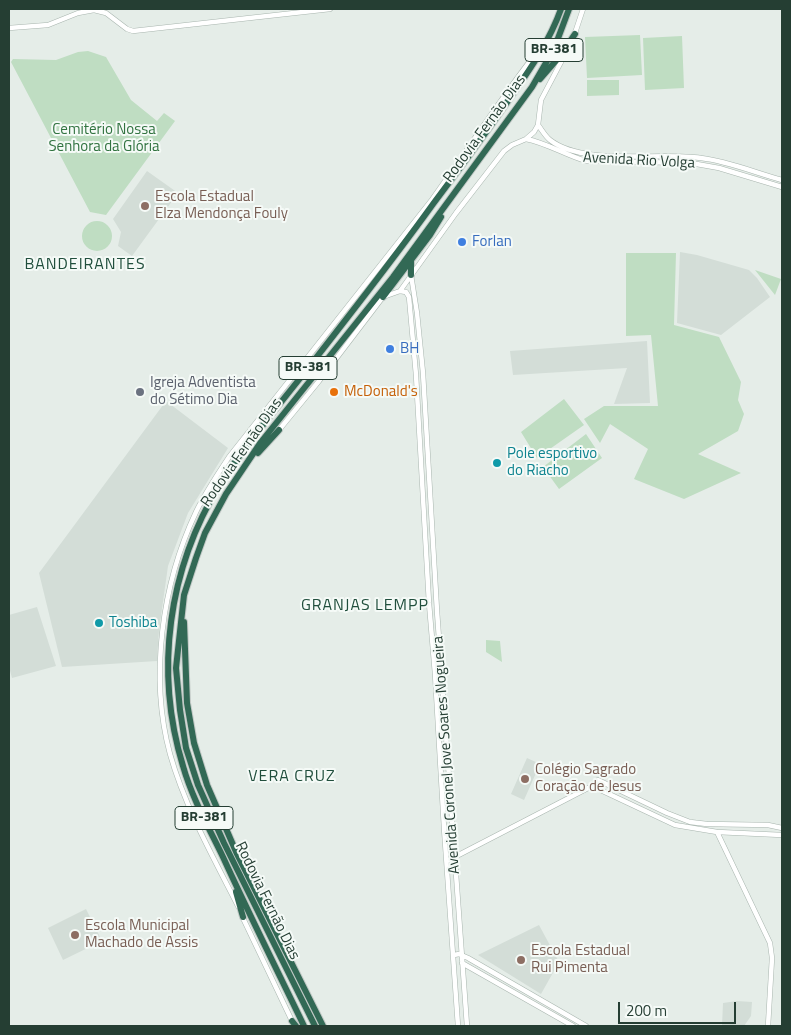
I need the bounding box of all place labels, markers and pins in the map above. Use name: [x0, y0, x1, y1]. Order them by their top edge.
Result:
place label: Escola Estadual Elza Mendonça Fouly: [155, 188, 288, 223]
marker: Escola Estadual Elza Mendonça Fouly: [139, 200, 151, 212]
place label: Forlan: [472, 233, 512, 251]
marker: Forlan: [456, 236, 468, 248]
place label: BH: [400, 340, 419, 358]
marker: BH: [384, 343, 396, 355]
place label: Igreja Adventista do Sétimo Dia: [150, 374, 256, 409]
place label: McDonald's: [344, 383, 418, 401]
marker: Igreja Adventista do Sétimo Dia: [134, 386, 146, 398]
marker: McDonald's: [328, 386, 340, 398]
place label: Pole esportivo do Riacho: [507, 445, 597, 480]
marker: Pole esportivo do Riacho: [491, 457, 503, 469]
place label: Toshiba: [109, 614, 157, 632]
marker: Toshiba: [93, 617, 105, 629]
place label: Colégio Sagrado Coração de Jesus: [535, 761, 641, 796]
marker: Colégio Sagrado Coração de Jesus: [519, 773, 531, 785]
place label: Escola Municipal Machado de Assis: [85, 917, 198, 952]
marker: Escola Municipal Machado de Assis: [69, 929, 81, 941]
place label: Escola Estadual Rui Pimenta: [531, 942, 630, 977]
marker: Escola Estadual Rui Pimenta: [515, 954, 527, 966]

